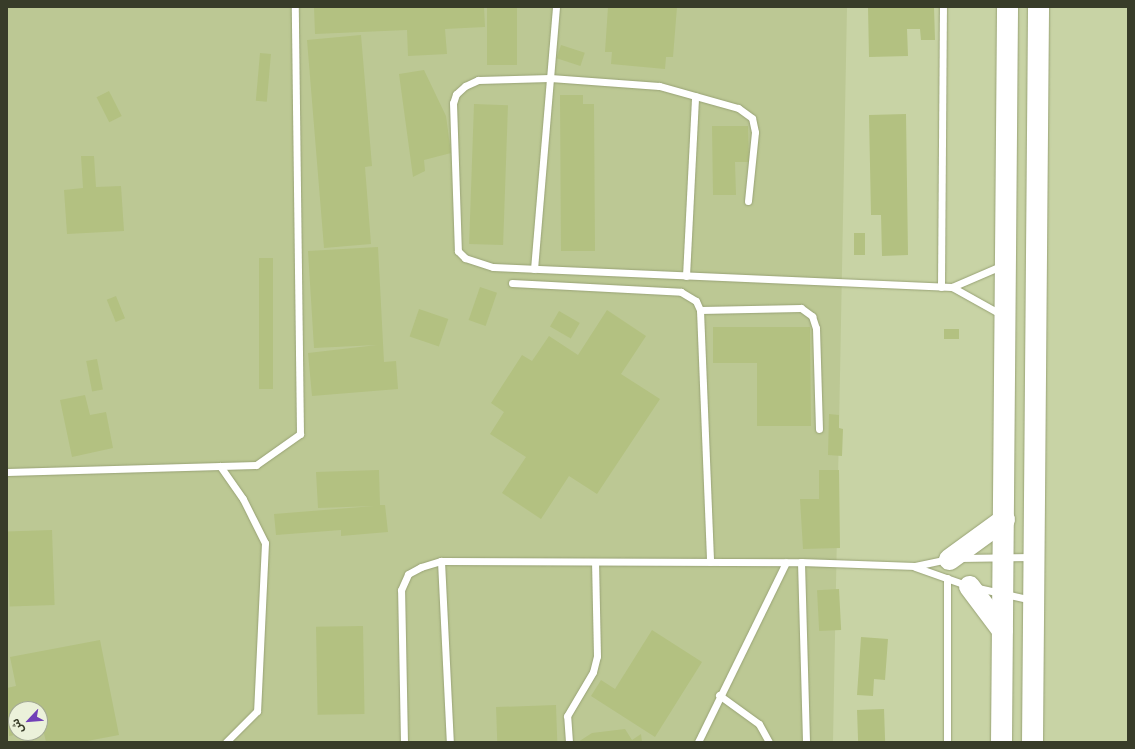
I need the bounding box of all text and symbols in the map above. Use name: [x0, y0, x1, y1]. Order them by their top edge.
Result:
north arrow: [8, 701, 48, 741]
text: ش: [9, 717, 26, 735]

